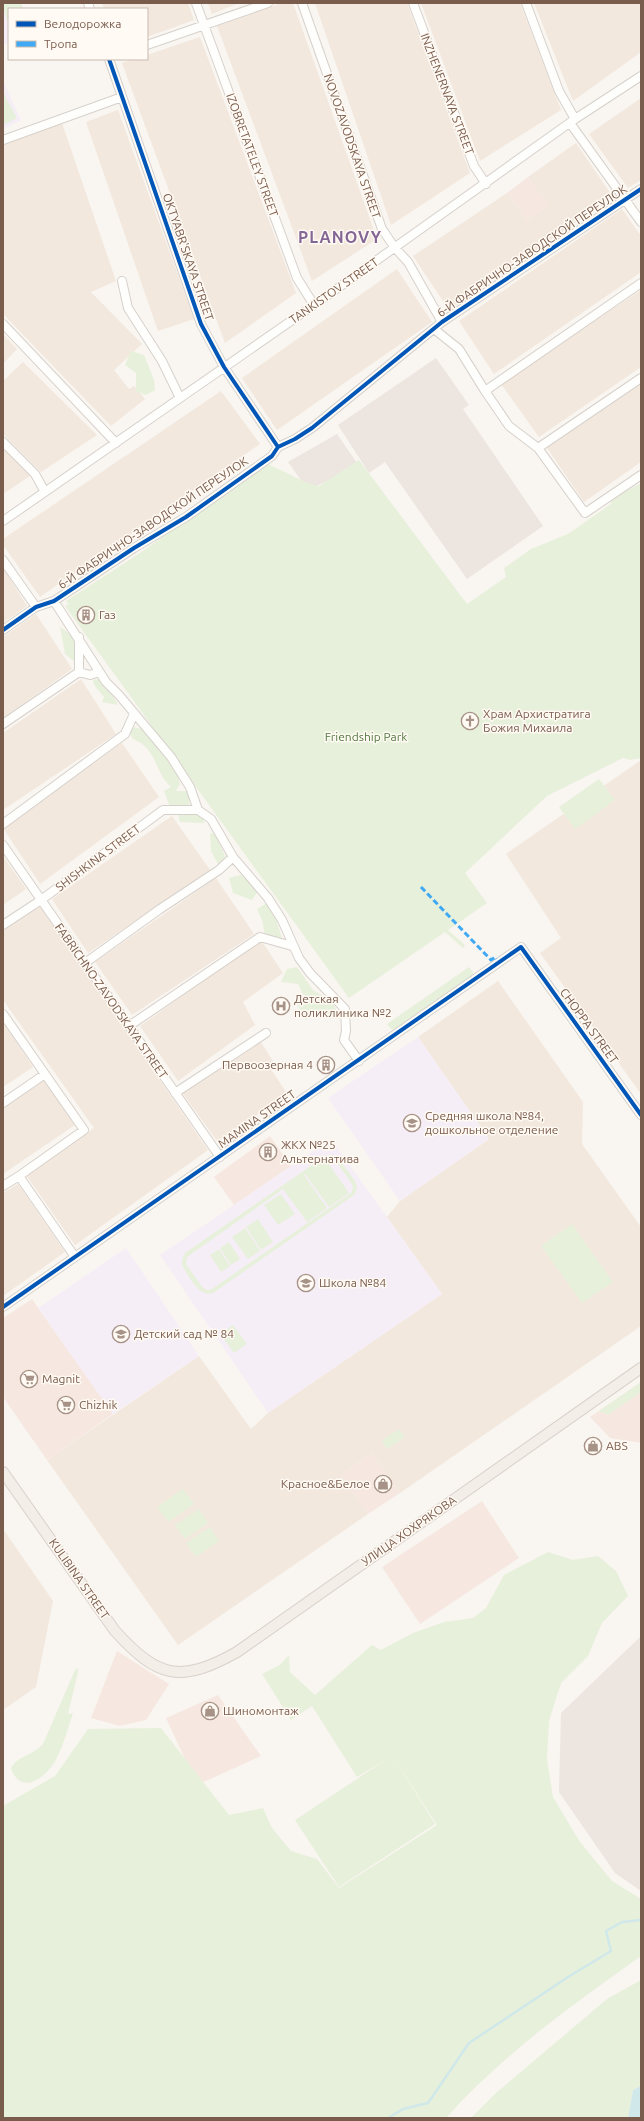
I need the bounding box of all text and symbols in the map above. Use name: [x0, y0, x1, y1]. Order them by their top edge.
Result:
legend: [8, 8, 148, 60]
text: Велодорожка: [44, 17, 121, 30]
street label: INZHENERNAYA STREET: [418, 31, 477, 157]
text: Тропа: [44, 37, 77, 50]
street label: NOVOZAVODSKAYA STREET: [322, 72, 383, 220]
street label: IZOBRETATELEY STREET: [224, 91, 281, 219]
street label: 6-Й ФАБРИЧНО-ЗАВОДСКОЙ ПЕРЕУЛОК: [434, 182, 630, 319]
street label: OKTYABR'SKAYA STREET: [161, 191, 217, 323]
district label: PLANOVY: [298, 228, 382, 246]
street label: TANKISTOV STREET: [287, 255, 381, 326]
street label: 6-Й ФАБРИЧНО-ЗАВОДСКОЙ ПЕРЕУЛОК: [55, 454, 251, 591]
building icon: Газ: [76, 605, 96, 625]
place label: Газ: [99, 608, 116, 621]
place label: Храм Архистратига Божия Михаила: [483, 707, 591, 734]
church icon: Храм Архистратига Божия Михаила: [460, 711, 480, 731]
park label: Friendship Park: [325, 730, 407, 743]
street label: SHISHKINA STREET: [53, 821, 143, 894]
street label: FABRICHNO-ZAVODSKAYA STREET: [53, 921, 170, 1081]
street label: CHOPPA STREET: [558, 985, 621, 1066]
place label: Детская поликлиника №2: [294, 992, 392, 1019]
hospital icon: Детская поликлиника №2: [271, 996, 291, 1016]
building icon: Первоозерная 4: [316, 1055, 336, 1075]
place label: Первоозерная 4: [222, 1058, 313, 1071]
street label: MAMINA STREET: [216, 1087, 298, 1150]
place label: Средняя школа №84, дошкольное отделение: [425, 1109, 558, 1136]
school or university icon: Средняя школа №84, дошкольное отделение: [402, 1113, 422, 1133]
place label: ЖКХ №25 Альтернатива: [281, 1138, 359, 1165]
building icon: ЖКХ №25 Альтернатива: [258, 1142, 278, 1162]
school or university icon: Школа №84: [296, 1273, 316, 1293]
place label: Школа №84: [319, 1276, 387, 1289]
school or university icon: Детский сад № 84: [111, 1324, 131, 1344]
place label: Детский сад № 84: [134, 1327, 234, 1340]
supermarket icon: Magnit: [19, 1369, 39, 1389]
place label: Magnit: [42, 1372, 80, 1385]
supermarket icon: Chizhik: [56, 1395, 76, 1415]
place label: Chizhik: [79, 1398, 117, 1411]
shop icon: ABS: [583, 1436, 603, 1456]
place label: ABS: [606, 1439, 628, 1452]
shop icon: Красное&Белое: [373, 1474, 393, 1494]
place label: Красное&Белое: [281, 1477, 370, 1490]
street label: УЛИЦА ХОХРЯКОВА: [359, 1493, 459, 1568]
street label: KULIBINA STREET: [47, 1536, 112, 1622]
shop icon: Шиномонтаж: [200, 1701, 220, 1721]
place label: Шиномонтаж: [223, 1704, 299, 1717]

